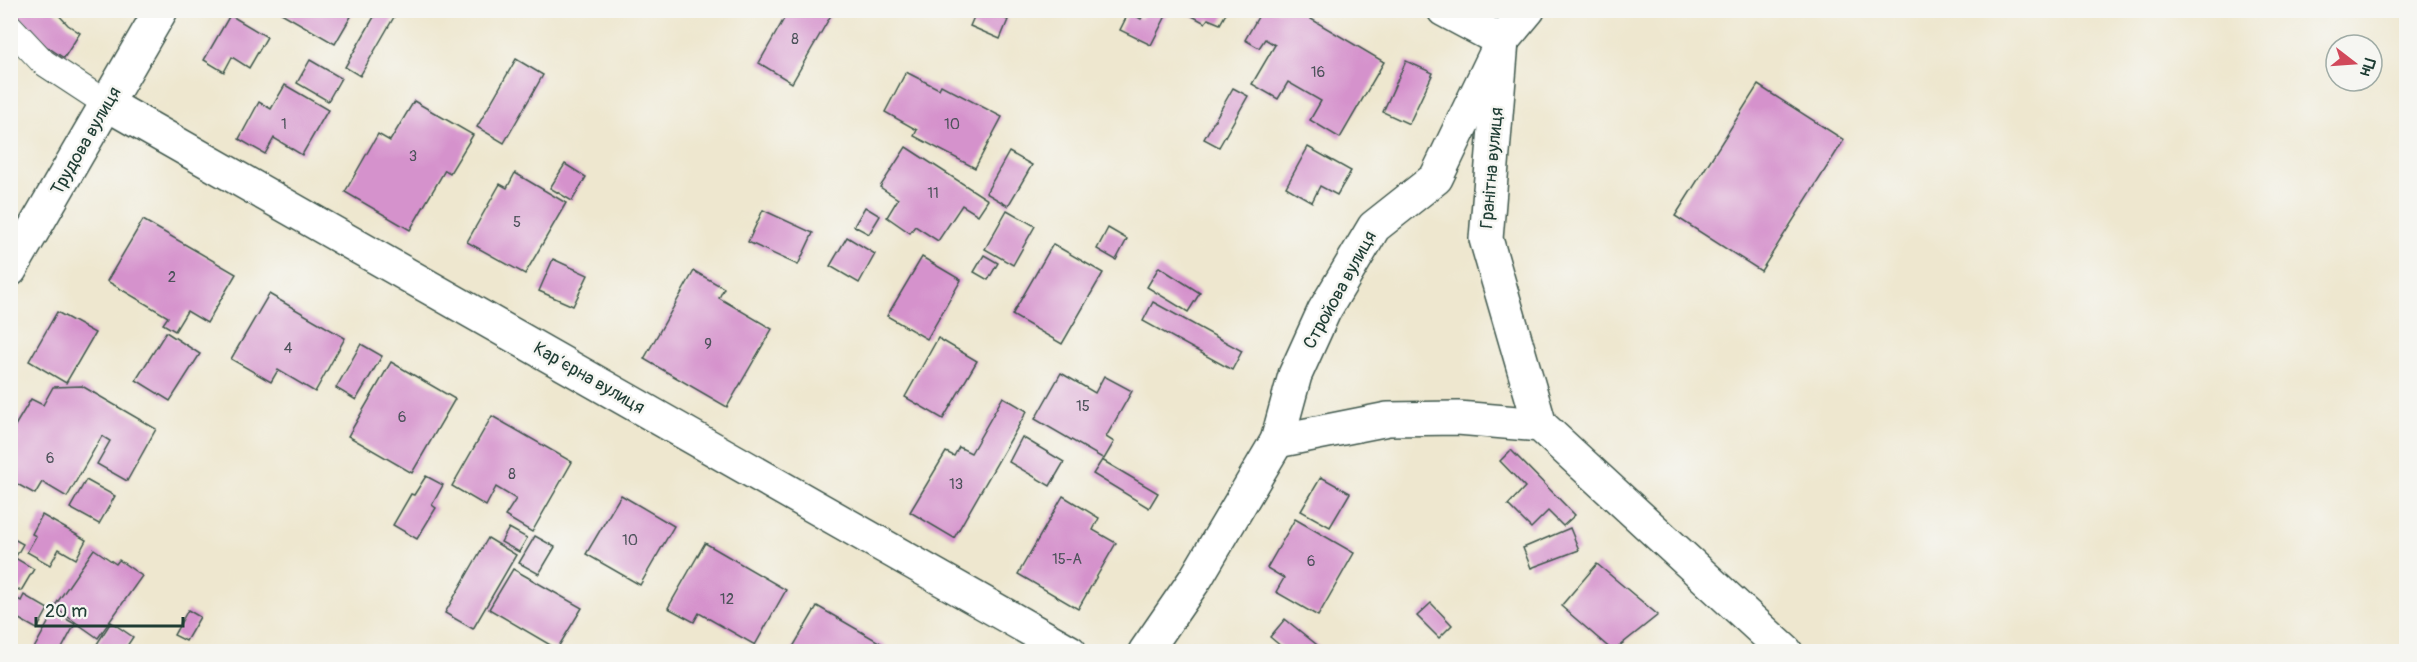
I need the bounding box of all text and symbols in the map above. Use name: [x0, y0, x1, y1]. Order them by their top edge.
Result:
house number: 8: [791, 30, 799, 49]
north arrow: [2324, 33, 2384, 93]
text: Пн: [2355, 56, 2380, 78]
house number: 16: [1311, 63, 1325, 82]
street label: Трудова вулиця: [46, 83, 126, 199]
street label: Гранітна вулиця: [1475, 106, 1509, 230]
house number: 1: [281, 115, 287, 134]
house number: 10: [944, 115, 960, 134]
house number: 3: [409, 147, 417, 166]
house number: 11: [927, 184, 939, 203]
house number: 5: [513, 213, 521, 232]
street label: Стройова вулиця: [1298, 227, 1382, 353]
house number: 2: [168, 268, 176, 287]
house number: 9: [704, 335, 712, 354]
street label: Карʼєрна вулиця: [529, 337, 649, 419]
house number: 4: [284, 339, 293, 358]
house number: 15: [1076, 397, 1090, 416]
house number: 6: [398, 408, 406, 427]
house number: 6: [46, 449, 54, 468]
house number: 8: [508, 465, 516, 484]
house number: 13: [949, 475, 963, 494]
house number: 10: [622, 531, 638, 550]
house number: 15-А: [1052, 550, 1082, 569]
house number: 6: [1307, 552, 1315, 571]
scale bar: [36, 590, 183, 628]
house number: 12: [720, 590, 734, 609]
text: 20 m: [45, 600, 87, 623]

